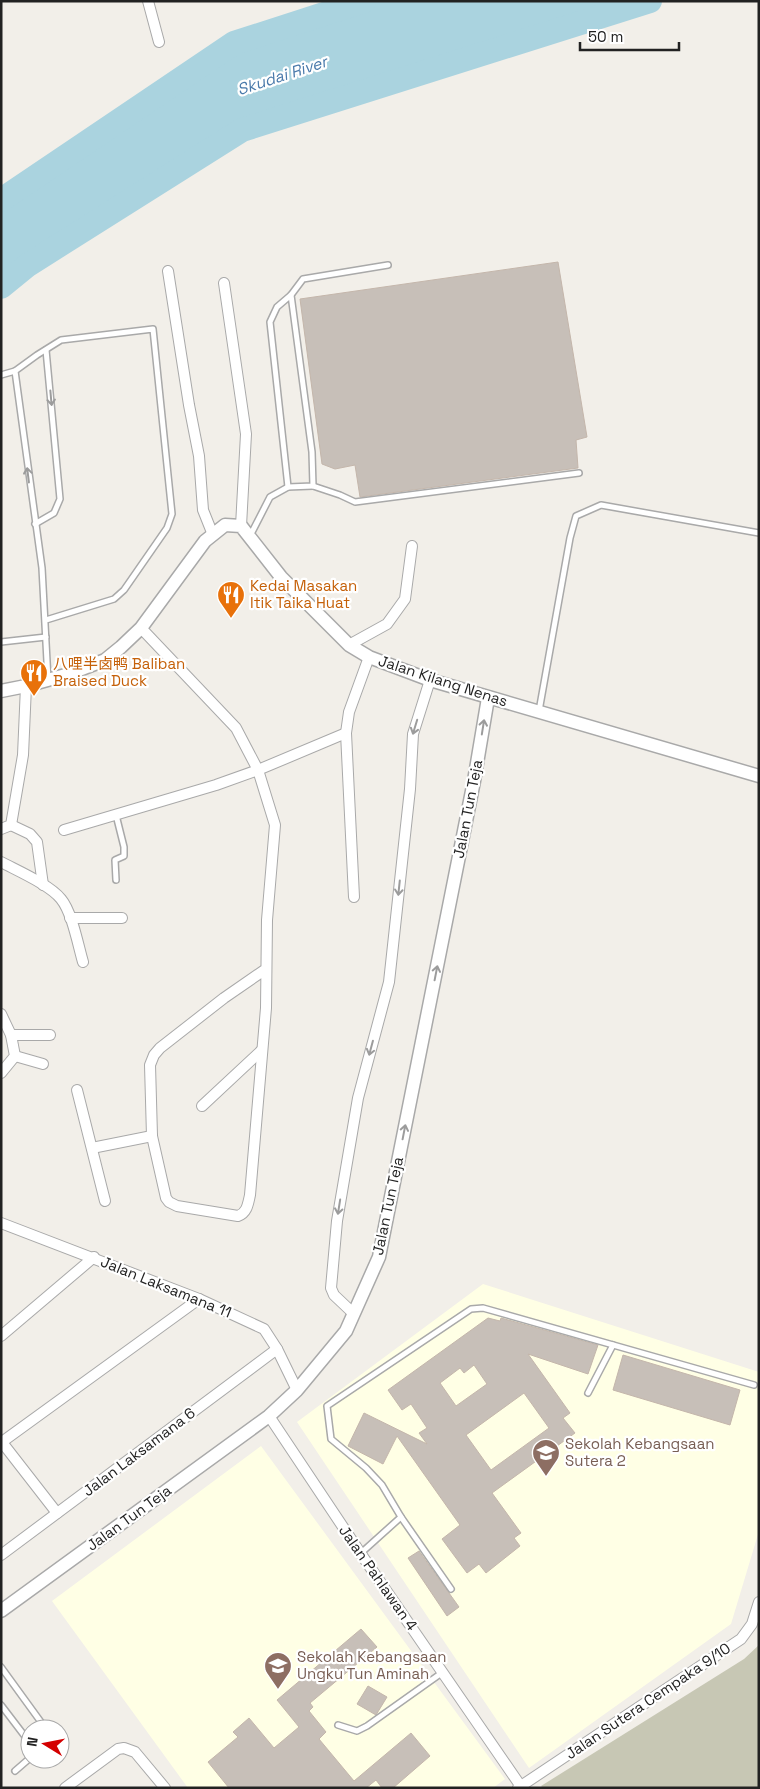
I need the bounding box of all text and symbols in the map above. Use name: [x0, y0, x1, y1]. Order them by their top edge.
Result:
scale bar: [580, 20, 679, 52]
text: 50 m: [588, 27, 623, 46]
water label: Skudai River: [234, 50, 332, 100]
one-way arrow: [46, 390, 55, 406]
one-way arrow: [23, 468, 33, 484]
place label: Kedai Masakan Itik Taika Huat: [250, 576, 357, 612]
restaurant icon: Kedai Masakan Itik Taika Huat: [216, 580, 246, 619]
street label: Jalan Kilang Nenas: [376, 651, 510, 710]
place label: 八哩半卤鸭 Baliban Braised Duck: [53, 654, 185, 690]
restaurant icon: 八哩半卤鸭 Baliban Braised Duck: [19, 658, 49, 697]
one-way arrow: [410, 718, 420, 734]
one-way arrow: [478, 720, 488, 736]
street label: Jalan Tun Teja: [449, 758, 486, 860]
one-way arrow: [394, 880, 404, 896]
one-way arrow: [431, 965, 441, 981]
one-way arrow: [366, 1039, 376, 1055]
one-way arrow: [400, 1125, 409, 1141]
street label: Jalan Tun Teja: [368, 1155, 407, 1257]
one-way arrow: [334, 1199, 344, 1215]
street label: Jalan Laksamana 11: [98, 1252, 234, 1321]
street label: Jalan Laksamana 6: [79, 1403, 199, 1500]
place label: Sekolah Kebangsaan Sutera 2: [565, 1434, 715, 1470]
school or university icon: Sekolah Kebangsaan Sutera 2: [531, 1438, 561, 1477]
street label: Jalan Tun Teja: [83, 1480, 175, 1555]
street label: Jalan Pahlawan 4: [335, 1521, 422, 1634]
street label: Jalan Sutera Cempaka 9/10: [562, 1638, 734, 1763]
place label: Sekolah Kebangsaan Ungku Tun Aminah: [297, 1647, 447, 1683]
school or university icon: Sekolah Kebangsaan Ungku Tun Aminah: [263, 1651, 293, 1690]
north arrow: [20, 1719, 70, 1769]
text: N: [23, 1736, 42, 1748]

